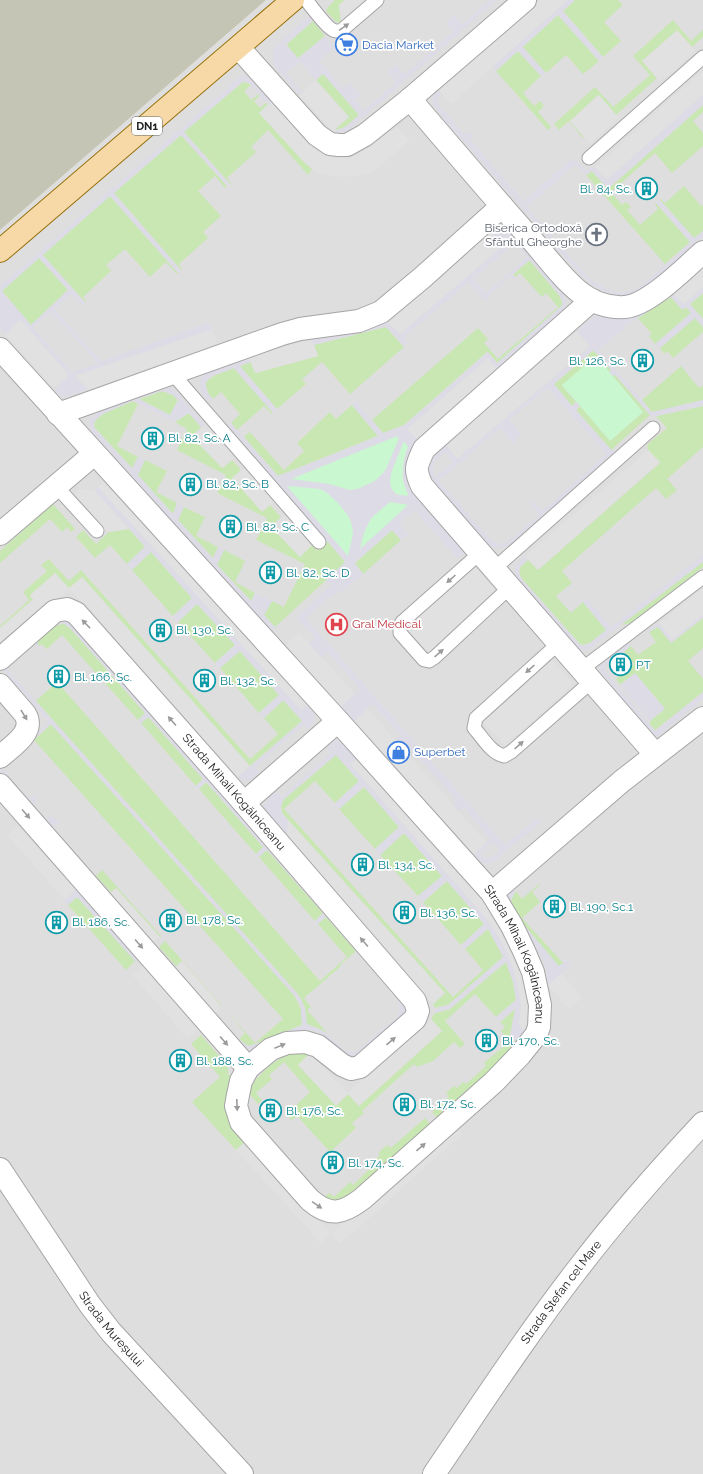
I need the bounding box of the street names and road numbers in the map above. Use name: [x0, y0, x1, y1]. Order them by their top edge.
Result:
road number: DN1: [132, 117, 162, 135]
street label: Strada Mihail Kogălniceanu: [180, 731, 288, 853]
street label: Strada Mihail Kogălniceanu: [481, 882, 547, 1024]
street label: Strada Ștefan cel Mare: [518, 1238, 604, 1346]
street label: Strada Mureșului: [76, 1289, 146, 1370]

